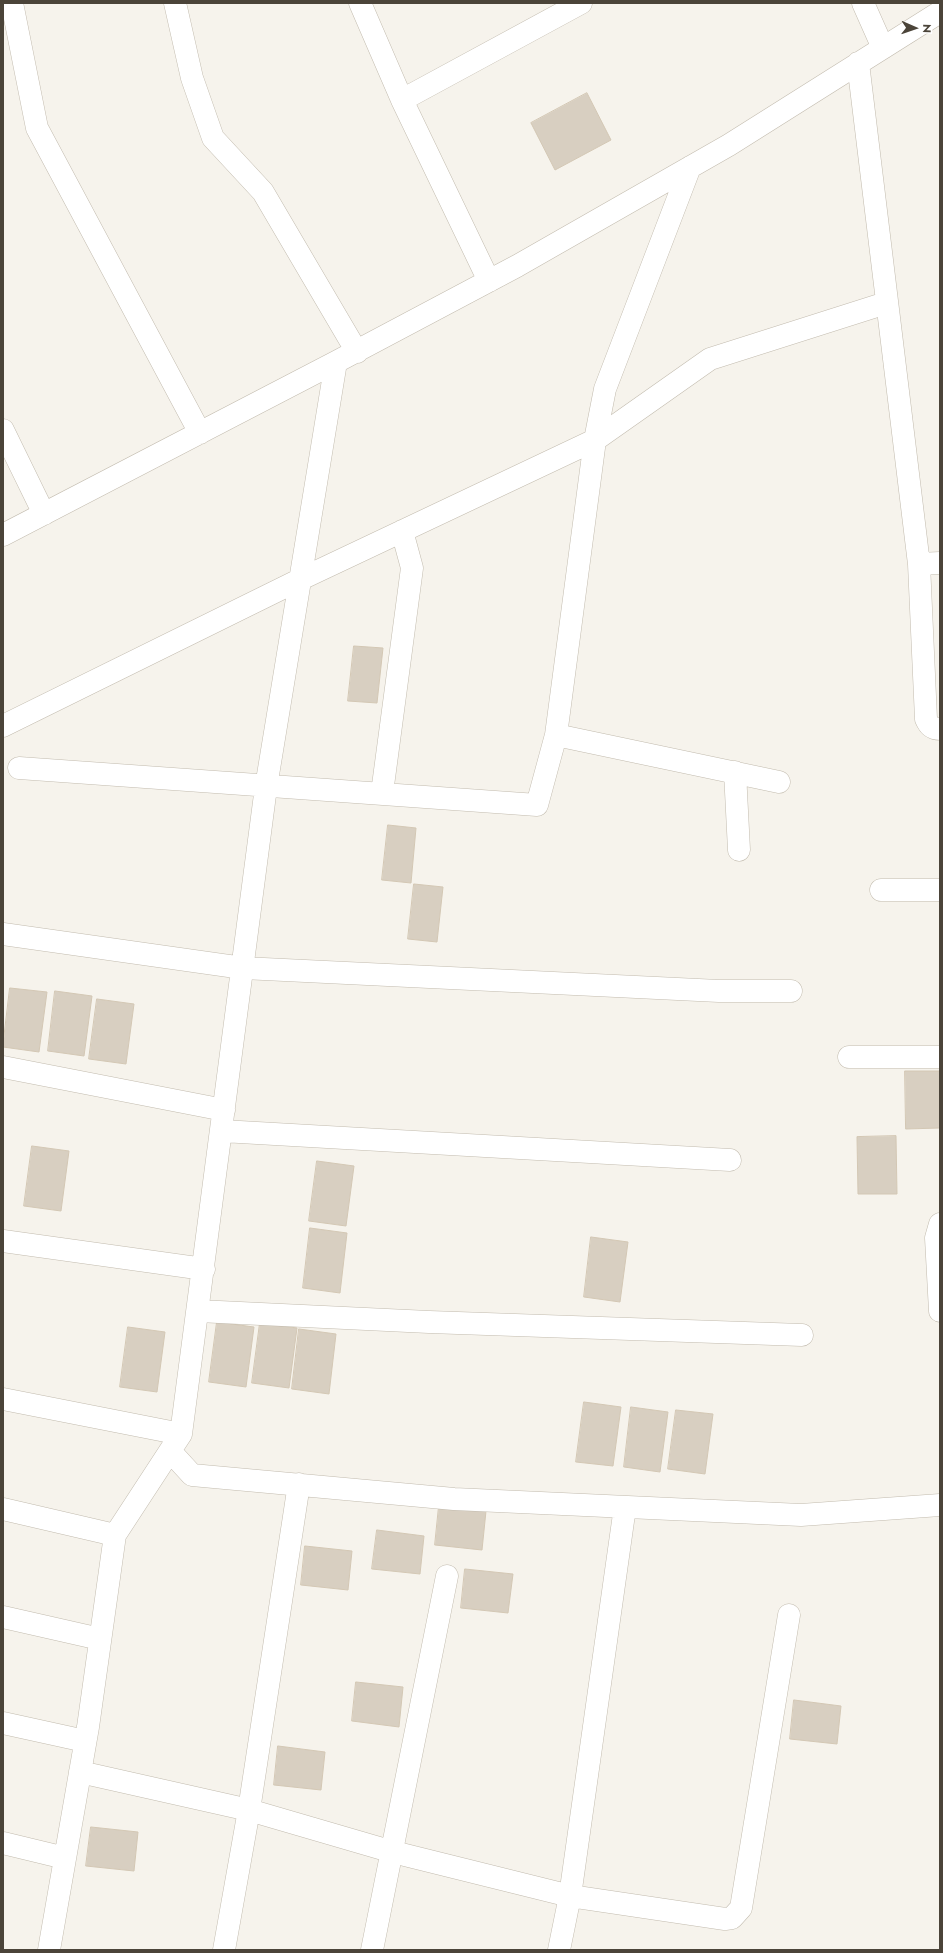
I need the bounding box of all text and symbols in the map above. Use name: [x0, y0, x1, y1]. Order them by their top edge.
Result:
north arrow: [895, 8, 935, 48]
text: N: [919, 24, 935, 33]

